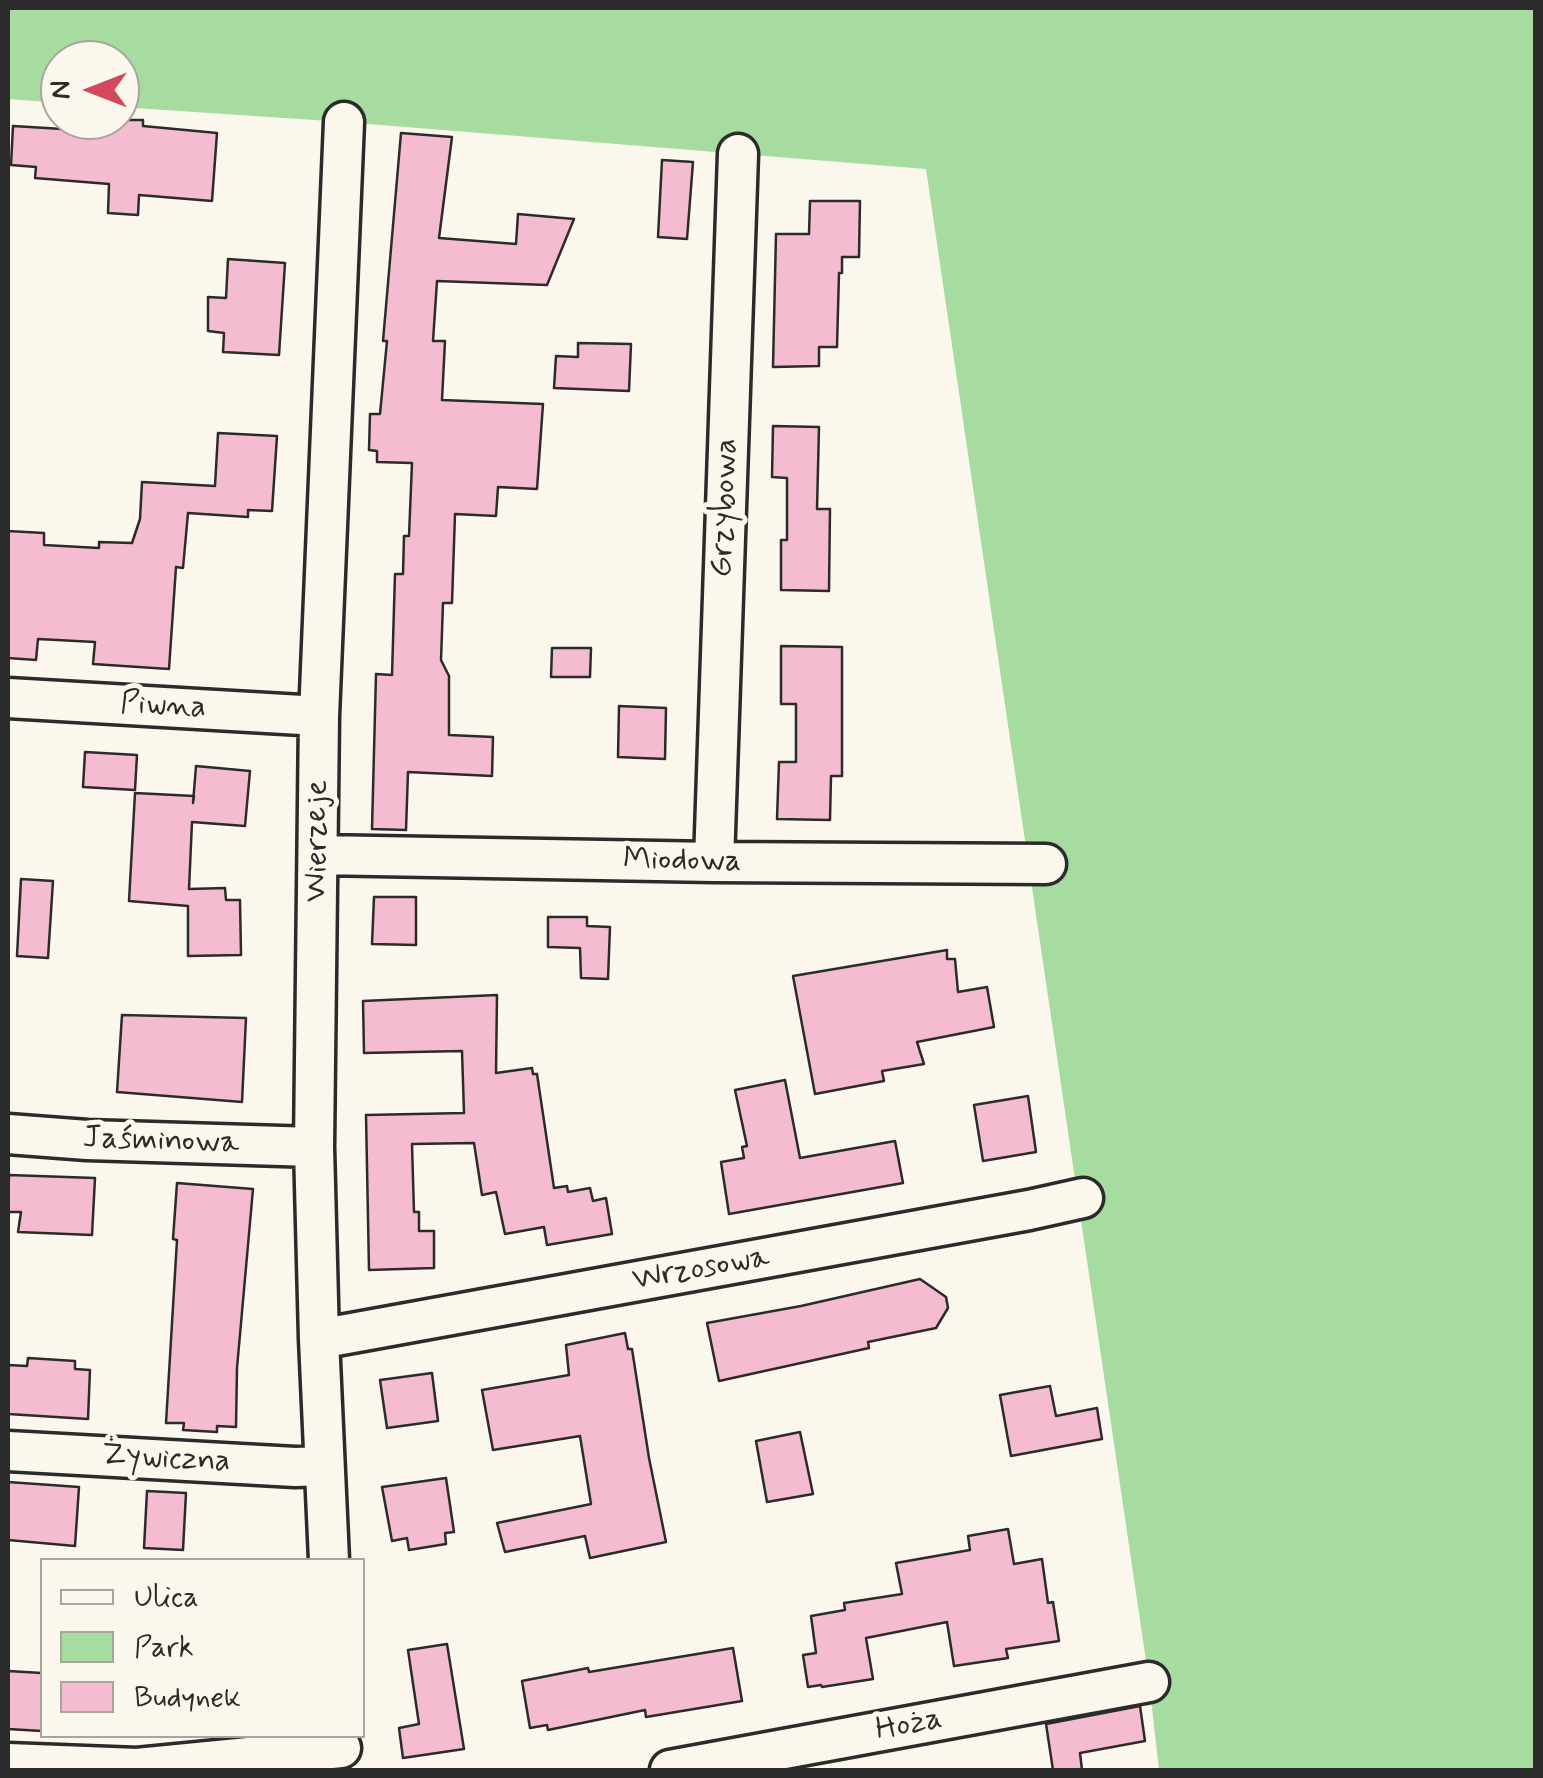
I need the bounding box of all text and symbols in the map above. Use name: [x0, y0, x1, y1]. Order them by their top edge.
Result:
north arrow: [40, 40, 140, 140]
text: N: [43, 81, 80, 99]
street label: Grzybowa: [704, 438, 748, 578]
street label: Piwna: [119, 686, 207, 728]
street label: Wierzeje: [299, 780, 337, 902]
street label: Miodowa: [622, 842, 742, 882]
street label: Jaśminowa: [82, 1120, 240, 1164]
street label: Wrzosowa: [630, 1239, 772, 1301]
street label: Żywiczna: [101, 1437, 231, 1483]
legend: [40, 1558, 365, 1738]
text: Ulica: [134, 1578, 199, 1617]
text: Park: [134, 1628, 194, 1667]
text: Budynek: [134, 1678, 241, 1717]
street label: Hoża: [873, 1701, 945, 1751]

